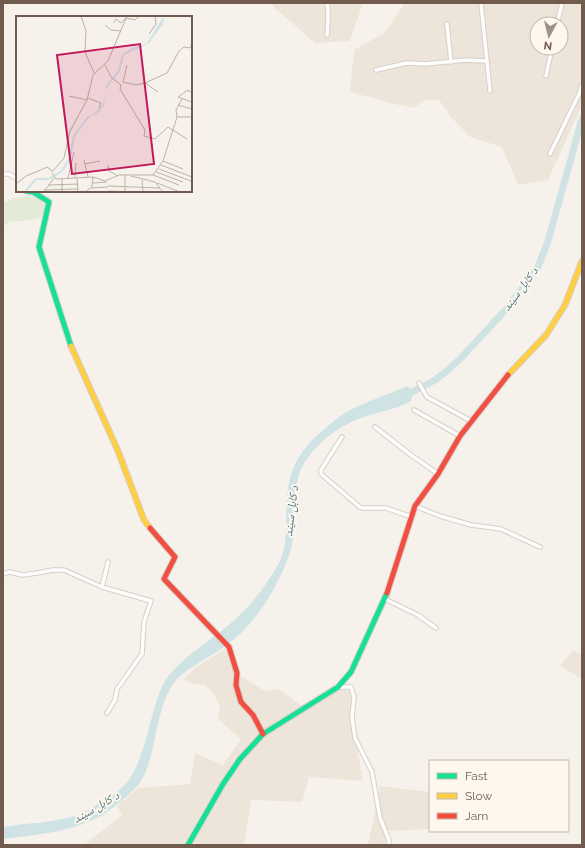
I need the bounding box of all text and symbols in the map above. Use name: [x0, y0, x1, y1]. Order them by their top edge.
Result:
inset map: [16, 16, 192, 192]
north arrow: [529, 16, 569, 56]
text: N: [543, 38, 553, 52]
water label: د کابل سيند: [499, 264, 542, 314]
water label: د کابل سيند: [281, 485, 302, 537]
legend: [429, 760, 569, 832]
text: Fast: [465, 769, 488, 783]
water label: د کابل سيند: [71, 788, 122, 827]
text: Slow: [465, 789, 492, 803]
text: Jam: [465, 809, 488, 823]

